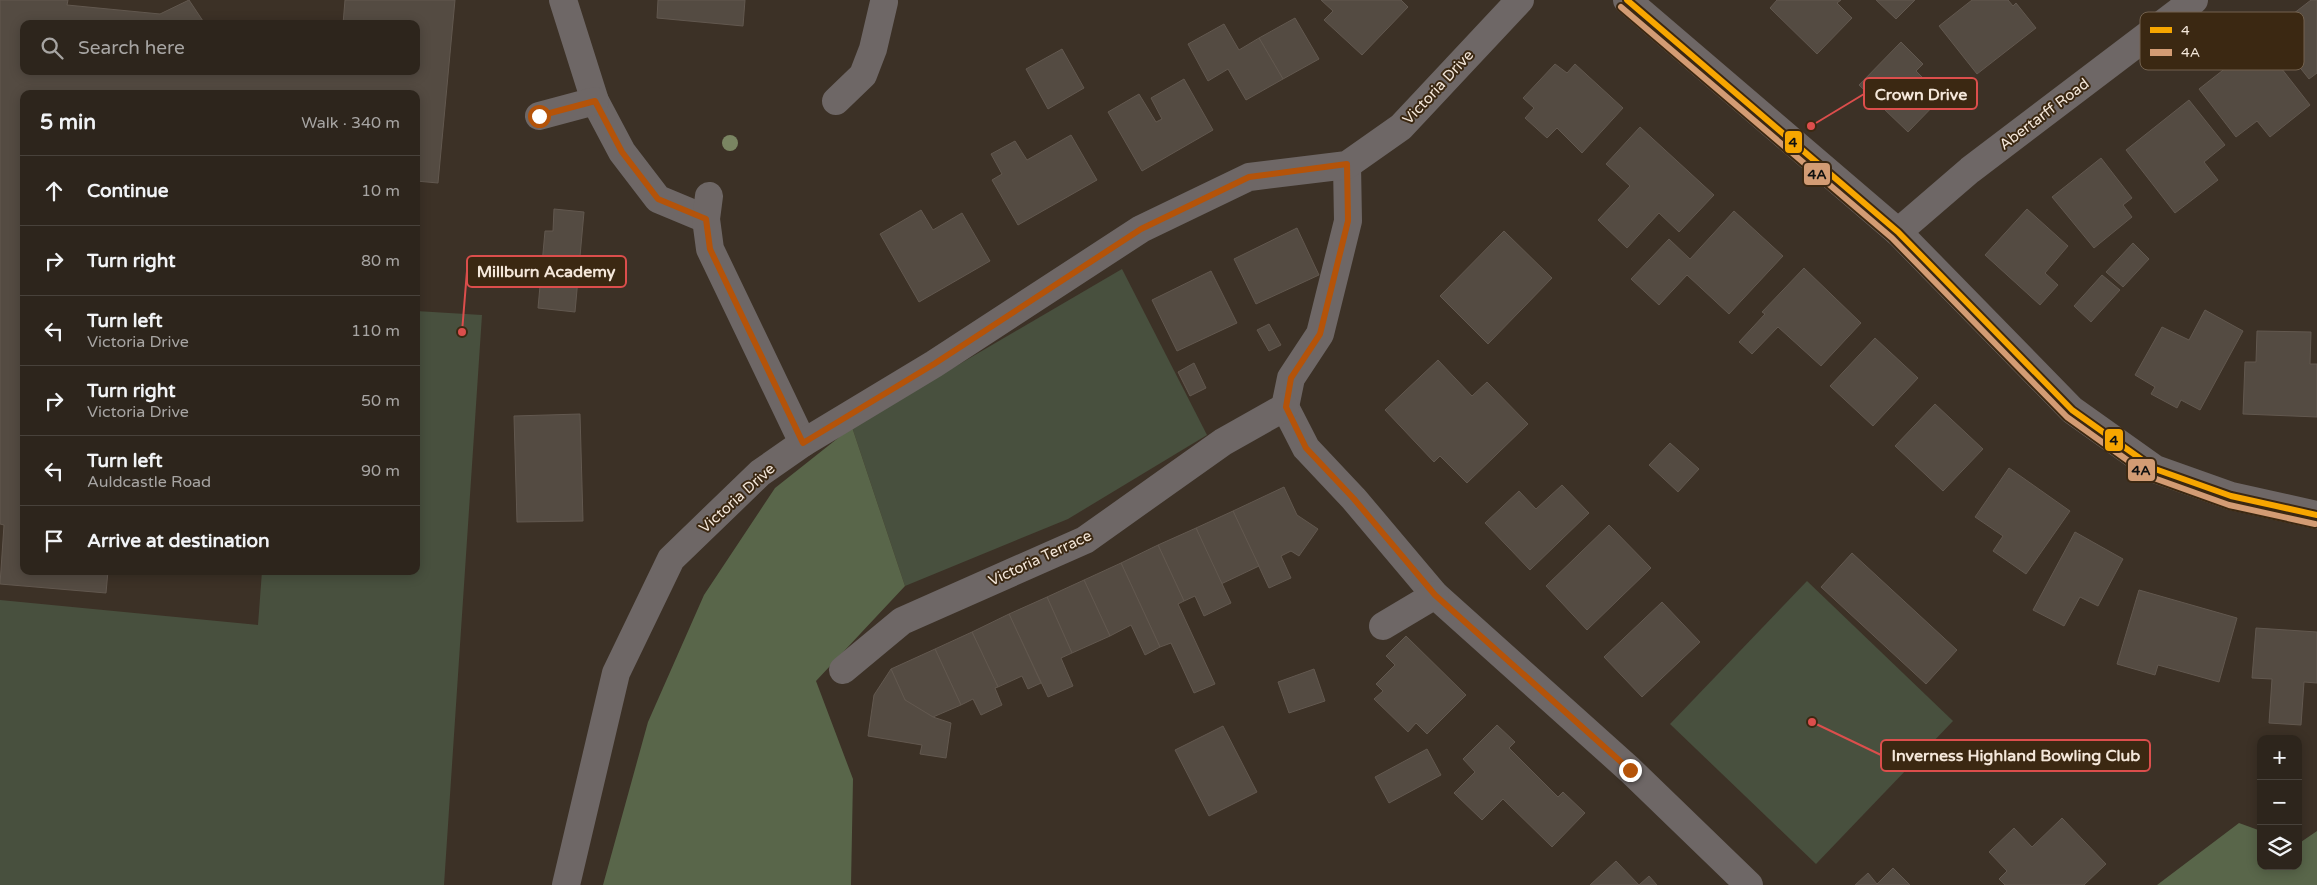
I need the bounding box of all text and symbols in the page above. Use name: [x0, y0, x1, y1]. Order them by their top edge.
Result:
legend: [2140, 12, 2304, 70]
search box: [20, 20, 420, 75]
text: 4: [2181, 22, 2190, 39]
icon: search: [38, 34, 66, 62]
text: Search here: [78, 37, 185, 59]
text: 4A: [2181, 44, 2200, 61]
street label: Victoria Drive: [1399, 46, 1477, 128]
street label: Abertarff Road: [1995, 74, 2093, 154]
callout: Crown Drive: [1864, 78, 1977, 109]
text: Crown Drive: [1875, 85, 1967, 105]
route start: [528, 105, 551, 128]
text: 5 min: [40, 110, 96, 135]
text: Walk · 340 m: [301, 113, 400, 133]
line badge: 4: [1784, 130, 1803, 154]
text: 4: [1789, 134, 1798, 151]
line badge: 4A: [1803, 162, 1831, 186]
text: 4A: [1807, 166, 1827, 183]
icon: ahead: [40, 177, 68, 205]
text: Continue: [87, 180, 169, 202]
text: 10 m: [361, 181, 400, 201]
icon: right: [40, 247, 68, 275]
text: Turn right: [87, 250, 175, 272]
text: 80 m: [361, 251, 400, 271]
callout: Millburn Academy: [467, 256, 626, 287]
text: Millburn Academy: [477, 262, 616, 282]
text: Turn left: [87, 310, 163, 332]
icon: left: [40, 317, 68, 345]
text: 110 m: [351, 321, 400, 341]
text: Victoria Drive: [87, 332, 189, 352]
text: Turn right: [87, 380, 175, 402]
icon: right: [40, 387, 68, 415]
text: 50 m: [361, 391, 400, 411]
text: Victoria Drive: [87, 402, 189, 422]
line badge: 4: [2104, 428, 2124, 452]
text: 4: [2110, 432, 2119, 449]
text: Turn left: [87, 450, 163, 472]
icon: left: [40, 457, 68, 485]
line badge: 4A: [2127, 458, 2156, 482]
street label: Victoria Drive: [695, 459, 779, 537]
text: 90 m: [361, 461, 400, 481]
text: 4A: [2131, 462, 2151, 479]
text: Auldcastle Road: [87, 472, 211, 492]
street label: Victoria Terrace: [986, 526, 1094, 590]
icon: arrive: [40, 527, 68, 555]
text: Arrive at destination: [87, 530, 270, 552]
map controls: [2257, 735, 2302, 870]
button: +: [2257, 735, 2302, 780]
callout: Inverness Highland Bowling Club: [1881, 740, 2150, 771]
text: Inverness Highland Bowling Club: [1892, 746, 2140, 766]
route end: [1619, 759, 1642, 782]
button: −: [2257, 780, 2302, 825]
button: layers: [2257, 825, 2302, 870]

